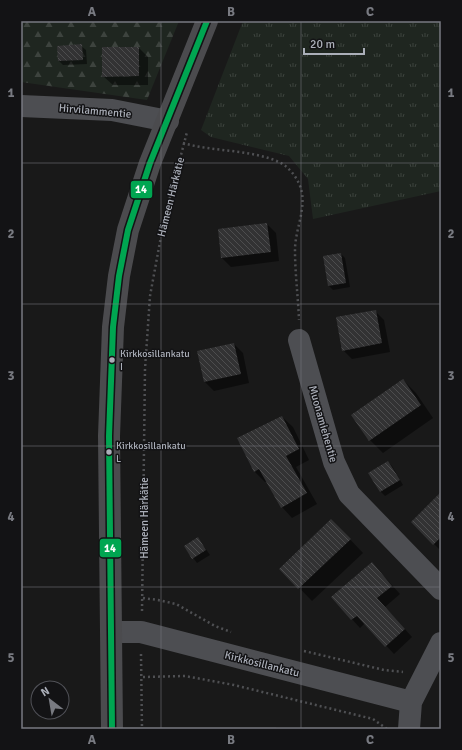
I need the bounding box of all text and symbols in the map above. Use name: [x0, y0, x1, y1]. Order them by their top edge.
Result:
text: A: [88, 4, 97, 20]
text: B: [227, 4, 235, 20]
text: C: [366, 4, 374, 20]
scale bar: [304, 30, 364, 56]
text: 20 m: [310, 37, 335, 52]
text: 1: [7, 85, 15, 101]
text: 1: [447, 85, 455, 101]
street label: Hirvilammentie: [58, 101, 132, 121]
street label: Hämeen Härkätie: [155, 156, 187, 238]
line badge: 14: [130, 180, 153, 199]
text: 14: [135, 183, 147, 196]
text: 2: [7, 226, 15, 242]
text: 2: [447, 226, 455, 242]
place label: Kirkkosillankatu I: [120, 348, 190, 373]
marker: Kirkkosillankatu I: [107, 355, 117, 365]
text: 3: [7, 368, 15, 384]
text: 3: [447, 368, 455, 384]
street label: Muonamiehentie: [306, 384, 340, 464]
place label: Kirkkosillankatu L: [116, 440, 186, 465]
marker: Kirkkosillankatu L: [104, 447, 114, 457]
street label: Hämeen Härkätie: [138, 477, 151, 559]
text: 4: [7, 509, 15, 525]
text: 4: [447, 509, 455, 525]
line badge: 14: [99, 538, 122, 558]
text: 14: [104, 542, 116, 555]
street label: Kirkkosillankatu: [223, 648, 301, 680]
text: 5: [7, 650, 15, 666]
text: 5: [447, 650, 455, 666]
north arrow: [30, 680, 70, 720]
text: N: [38, 684, 52, 699]
text: A: [88, 732, 97, 748]
text: B: [227, 732, 235, 748]
text: C: [366, 732, 374, 748]

